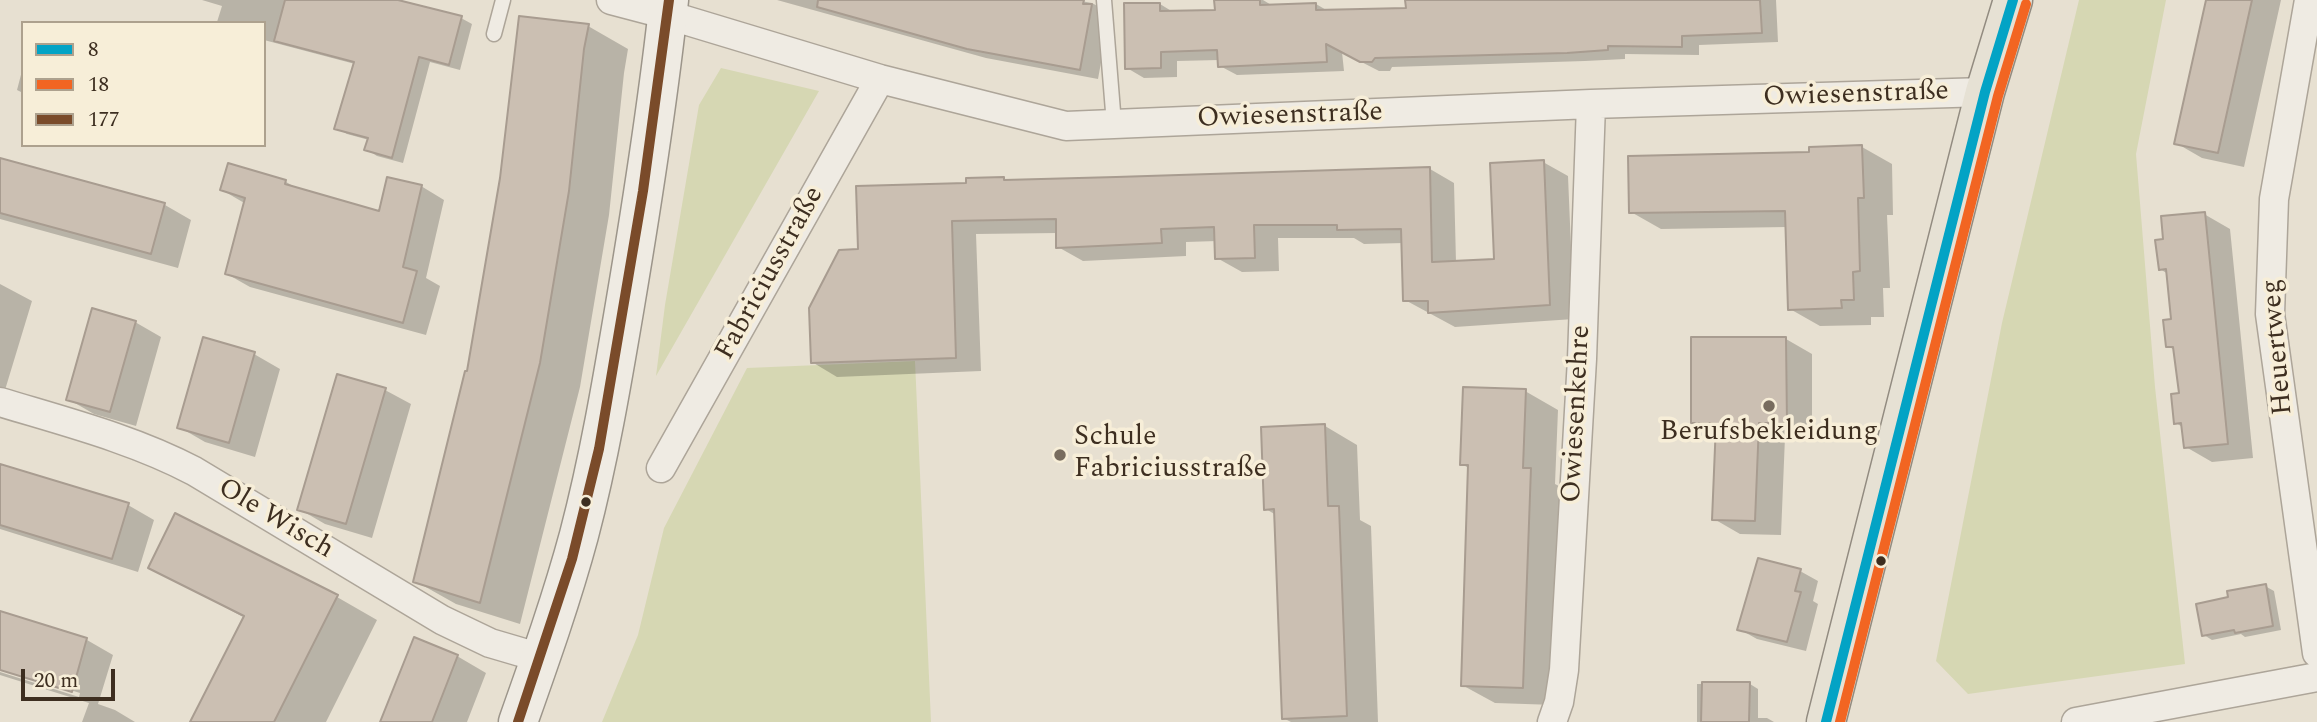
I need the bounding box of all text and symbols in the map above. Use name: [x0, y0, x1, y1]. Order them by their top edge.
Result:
legend: [21, 21, 266, 147]
text: 8: [88, 34, 99, 66]
text: 18: [88, 69, 109, 101]
street label: Owiesenstraße: [1762, 76, 1950, 116]
street label: Owiesenstraße: [1196, 97, 1384, 137]
text: 177: [88, 104, 120, 136]
street label: Fabriciusstraße: [710, 181, 832, 367]
street label: Heuertweg: [2256, 278, 2302, 416]
street label: Owiesenkehre: [1557, 324, 1599, 504]
marker: Berufsbekleidung: [1761, 398, 1777, 414]
place label: Berufsbekleidung: [1660, 417, 1878, 451]
place label: Schule Fabriciusstraße: [1074, 422, 1267, 488]
marker: Schule Fabriciusstraße: [1052, 447, 1068, 463]
street label: Ole Wisch: [211, 472, 339, 568]
unlabelled marker: [579, 495, 593, 509]
unlabelled marker: [1874, 554, 1888, 568]
scale bar: [24, 656, 119, 700]
text: 20 m: [34, 665, 78, 697]

